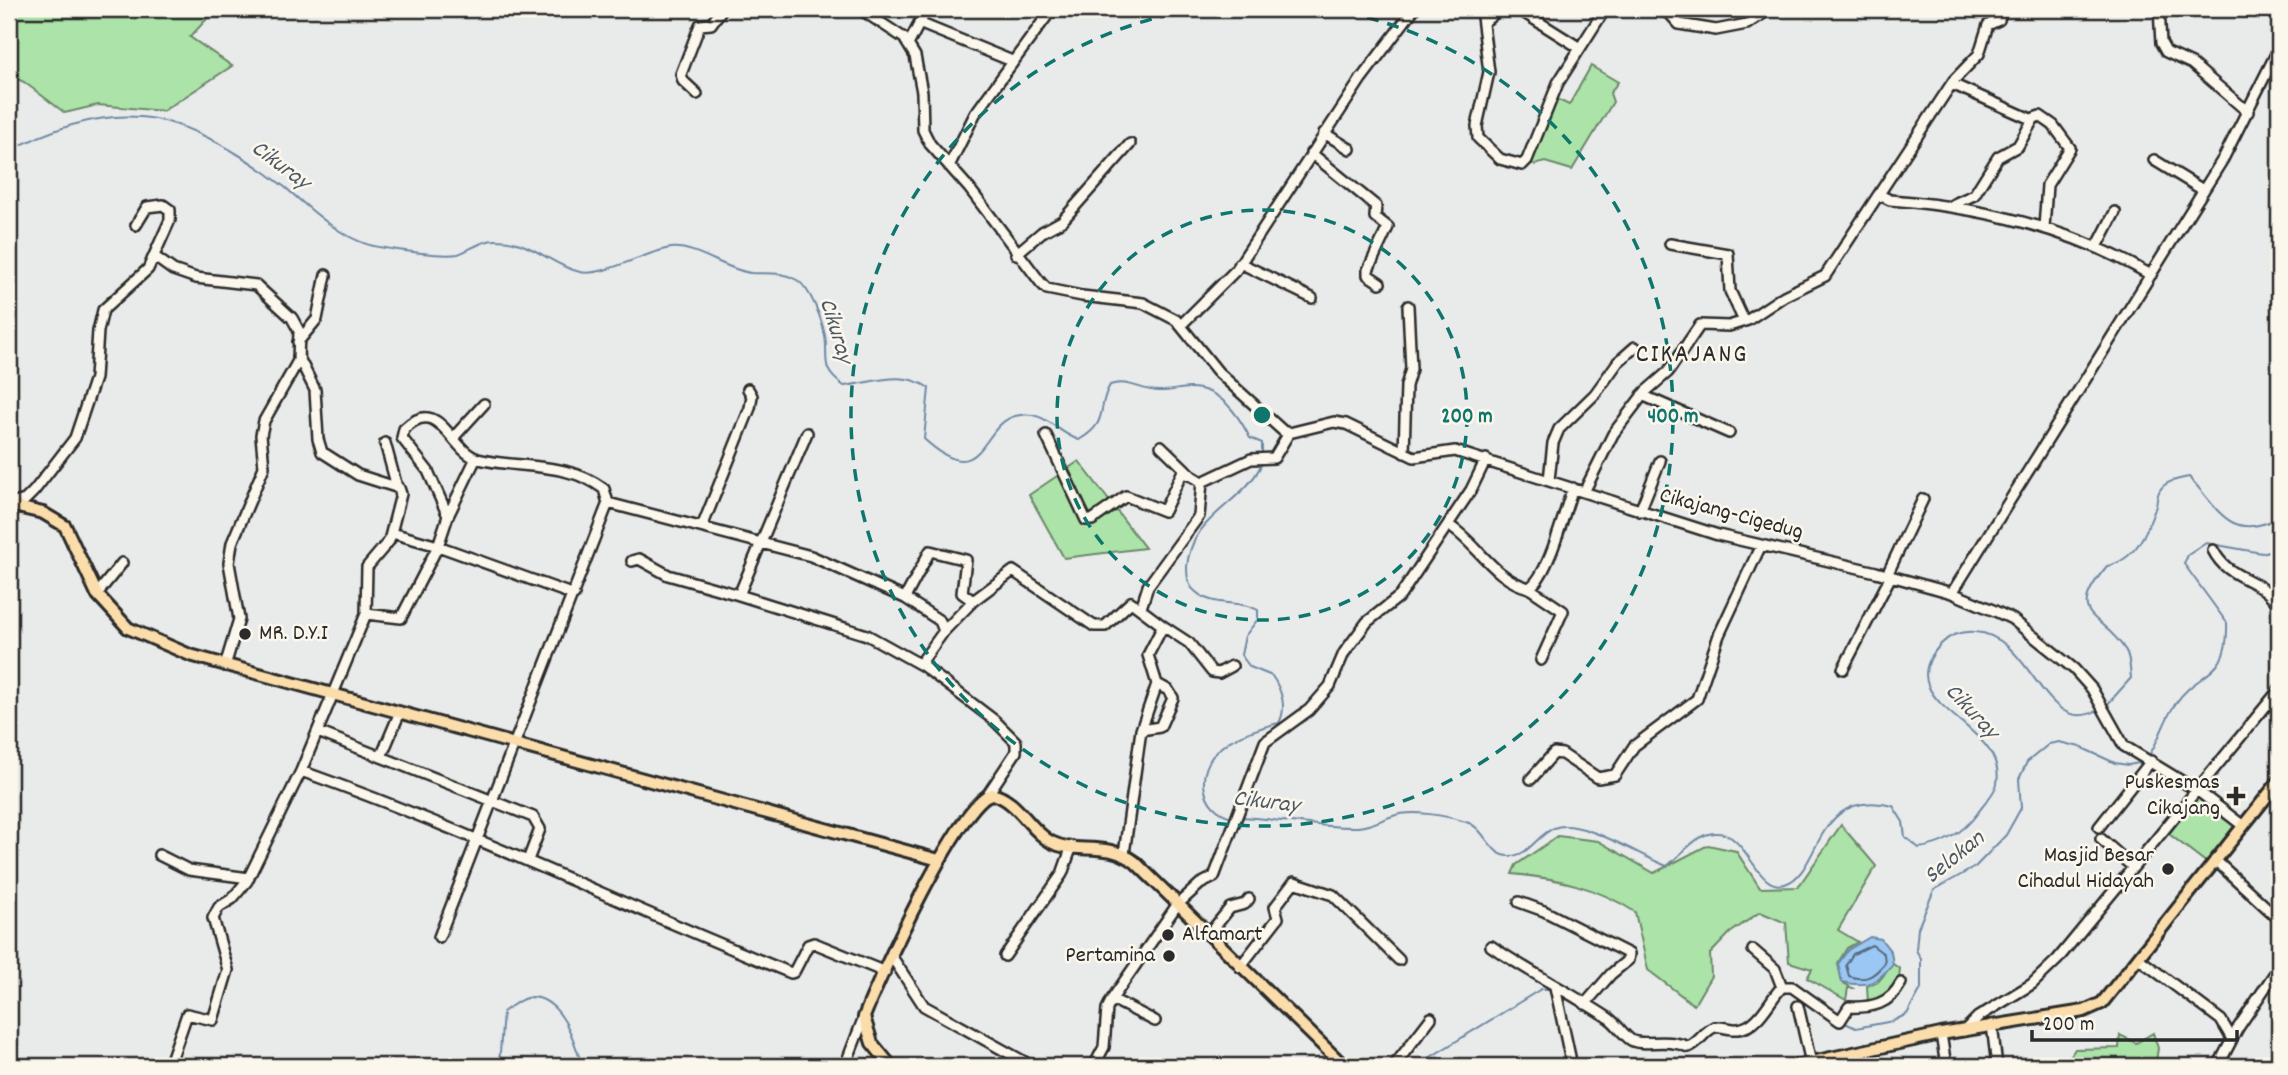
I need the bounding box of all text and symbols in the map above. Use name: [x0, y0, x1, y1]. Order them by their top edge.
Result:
water label: Cikuray: [243, 132, 319, 202]
water label: Cikuray: [809, 294, 862, 371]
district label: CIKAJANG: [1636, 337, 1748, 374]
centre of rings: [1250, 403, 1274, 427]
text: 200 m: [1441, 403, 1493, 433]
text: 400 m: [1648, 403, 1698, 433]
street label: Cikajang-Cigedug: [1655, 480, 1807, 550]
place label: MR. D.Y.I: [259, 618, 328, 651]
marker: MR. D.Y.I: [237, 626, 253, 642]
water label: Cikuray: [1936, 676, 2008, 750]
place label: Puskesmas Cikajang: [2124, 767, 2220, 826]
water label: Cikuray: [1231, 782, 1304, 824]
marker: Puskesmas Cikajang: [2226, 786, 2246, 806]
water label: Selokan: [1917, 822, 1993, 893]
place label: Masjid Besar Cihadul Hidayah: [2017, 840, 2154, 899]
marker: Masjid Besar Cihadul Hidayah: [2160, 861, 2176, 877]
place label: Alfamart: [1182, 919, 1263, 952]
marker: Alfamart: [1160, 927, 1176, 943]
place label: Pertamina: [1065, 940, 1156, 973]
marker: Pertamina: [1161, 948, 1177, 964]
scale bar: [2032, 998, 2237, 1042]
text: 200 m: [2043, 1011, 2094, 1041]

